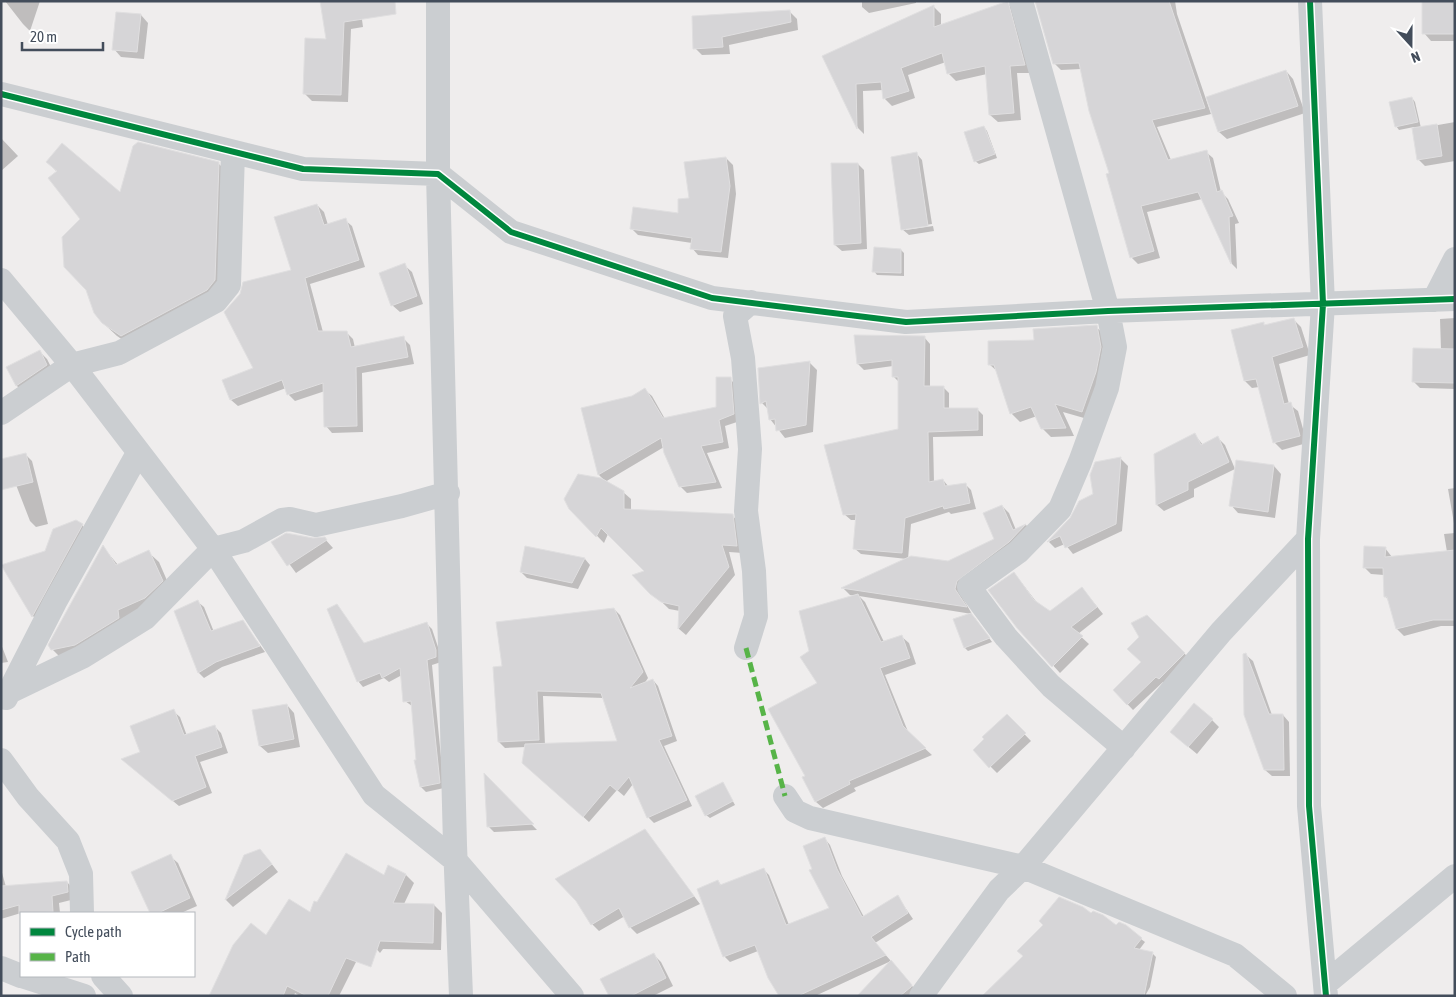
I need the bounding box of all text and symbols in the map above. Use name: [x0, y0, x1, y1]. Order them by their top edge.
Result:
scale bar: [22, 20, 104, 52]
north arrow: [1386, 20, 1436, 70]
text: 20 m: [30, 28, 57, 45]
text: N: [1409, 48, 1422, 66]
legend: [20, 912, 195, 977]
text: Cycle path: [65, 923, 122, 940]
text: Path: [65, 948, 91, 965]

